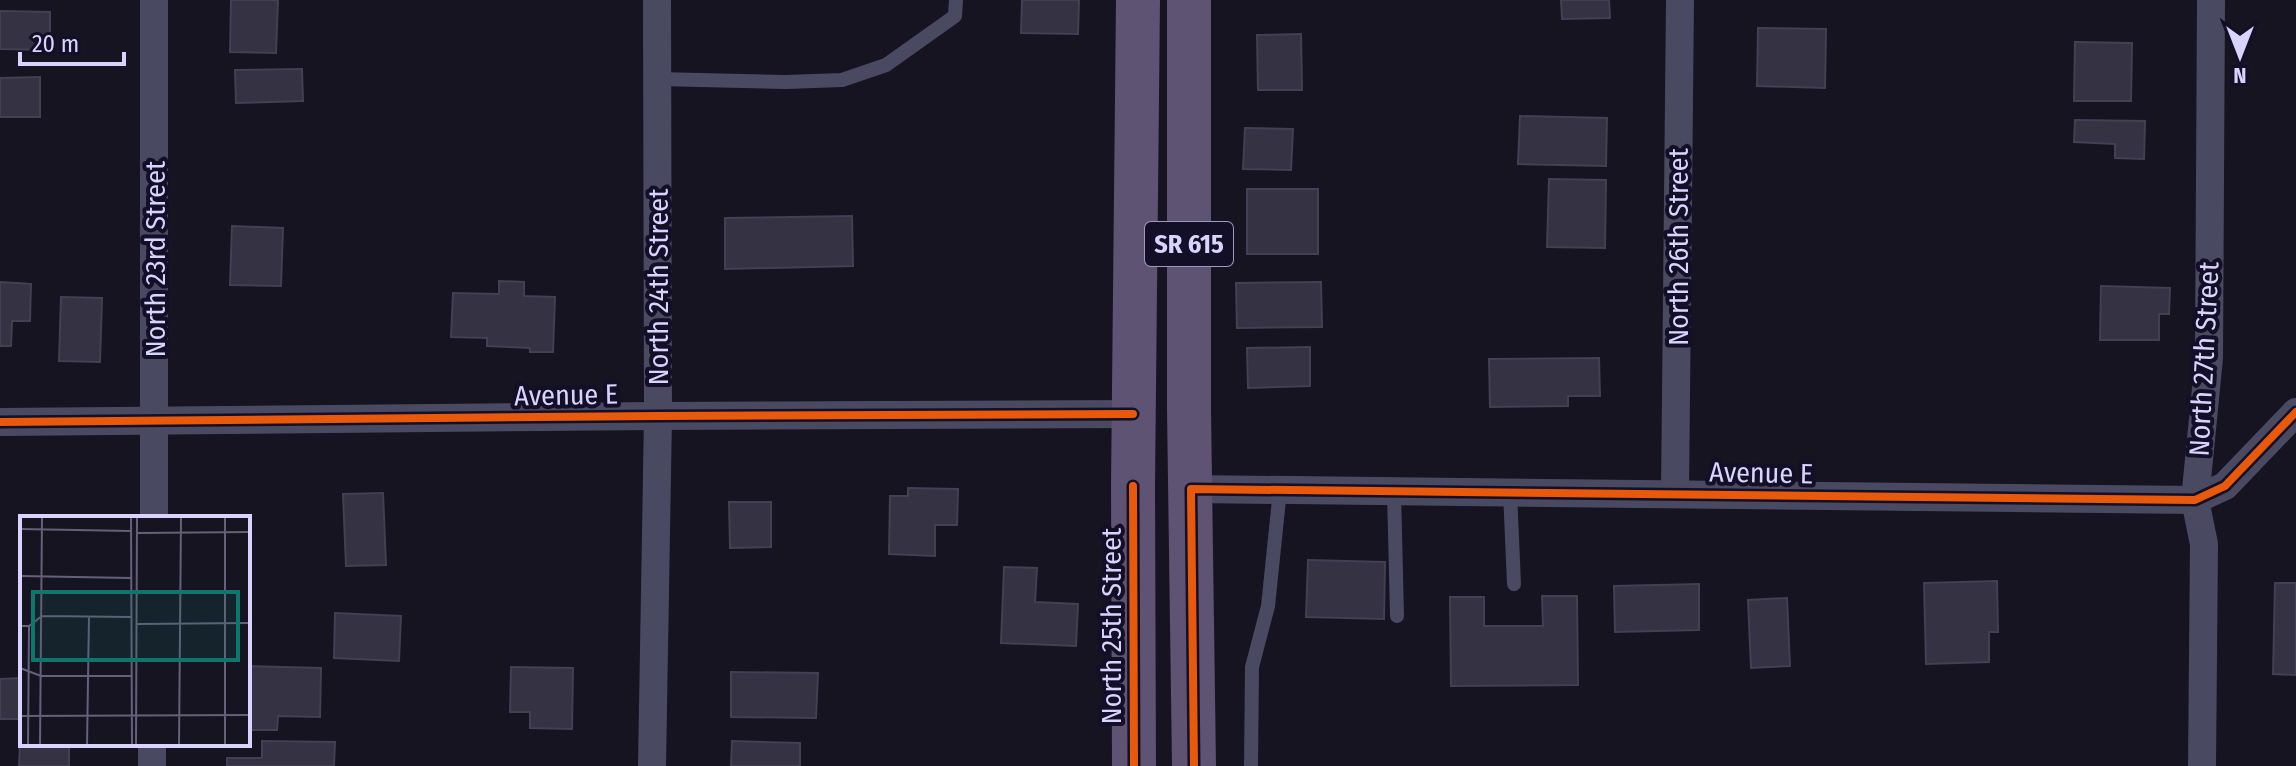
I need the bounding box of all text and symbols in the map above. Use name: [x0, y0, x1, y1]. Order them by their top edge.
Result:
scale bar: [20, 16, 124, 66]
north arrow: [2200, 16, 2280, 96]
text: 20 m: [32, 30, 79, 58]
text: N: [2233, 62, 2247, 89]
street label: North 26th Street: [1662, 147, 1695, 346]
street label: North 23rd Street: [139, 160, 172, 357]
street label: North 24th Street: [642, 188, 675, 385]
road number: SR 615: [1145, 222, 1233, 266]
street label: North 27th Street: [2182, 260, 2226, 457]
street label: Avenue E: [514, 378, 618, 412]
street label: Avenue E: [1709, 456, 1813, 490]
inset map: [20, 516, 250, 746]
street label: North 25th Street: [1095, 527, 1128, 724]

